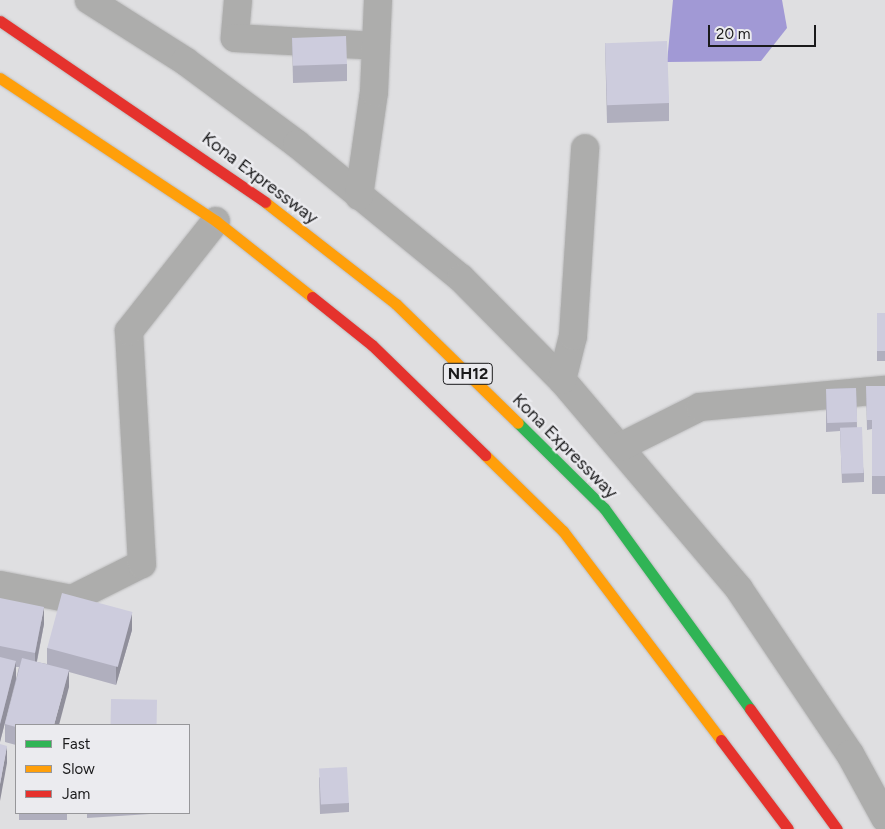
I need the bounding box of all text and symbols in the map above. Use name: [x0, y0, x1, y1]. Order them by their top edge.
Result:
scale bar: [710, 15, 818, 47]
text: 20 m: [716, 25, 750, 43]
street label: Kona Expressway: [198, 127, 322, 229]
road number: NH12: [442, 360, 494, 388]
street label: Kona Expressway: [508, 389, 622, 503]
legend: [15, 724, 190, 814]
text: Fast: [62, 735, 90, 753]
text: Slow: [62, 760, 95, 778]
text: Jam: [62, 785, 90, 803]

